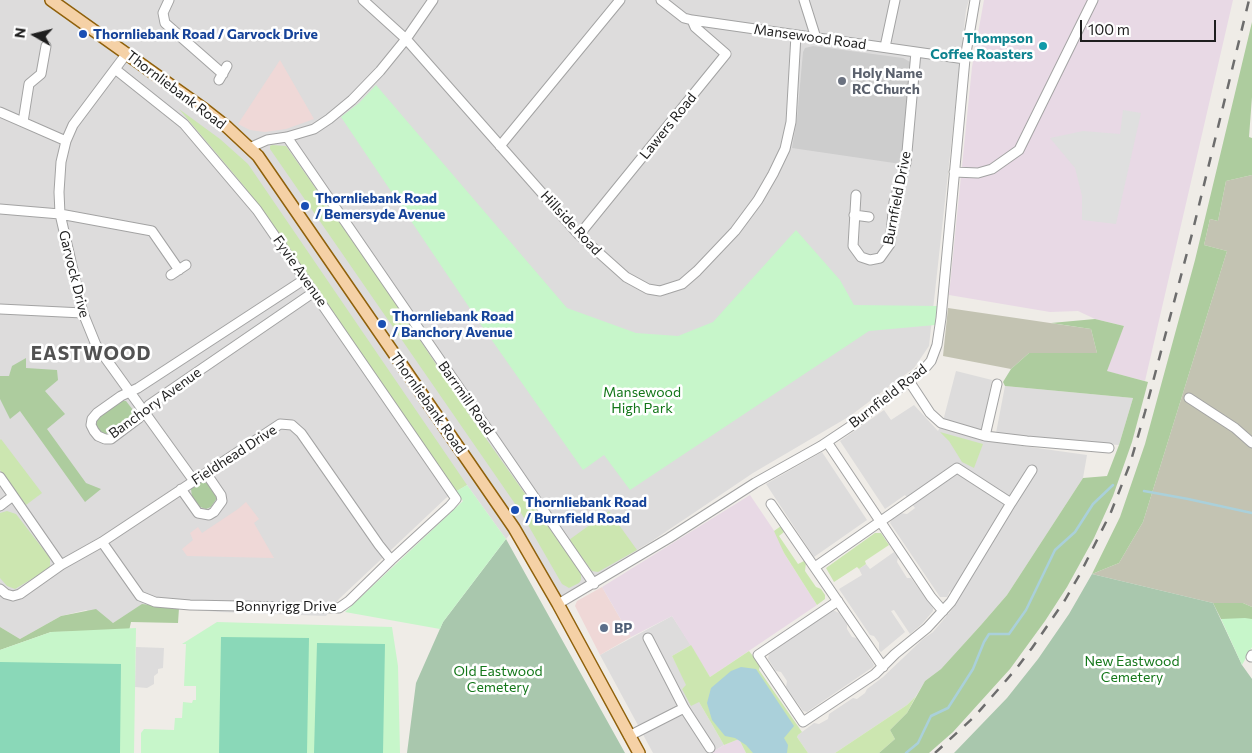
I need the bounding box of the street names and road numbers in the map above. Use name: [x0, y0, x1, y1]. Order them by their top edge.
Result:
street label: Mansewood Road: [753, 21, 867, 53]
street label: Thornliebank Road: [123, 47, 229, 133]
street label: Lawers Road: [636, 89, 700, 163]
street label: Burnfield Drive: [880, 150, 914, 246]
street label: Hillside Road: [537, 187, 605, 259]
street label: Garvock Drive: [55, 229, 93, 319]
street label: Fyvie Avenue: [269, 232, 331, 310]
street label: Thornliebank Road: [387, 349, 469, 457]
street label: Barrmill Road: [434, 358, 498, 438]
street label: Burnfield Road: [846, 360, 930, 432]
street label: Banchory Avenue: [106, 364, 204, 442]
street label: Fieldhead Drive: [188, 421, 280, 489]
street label: Bonnyrigg Drive: [235, 598, 337, 614]

